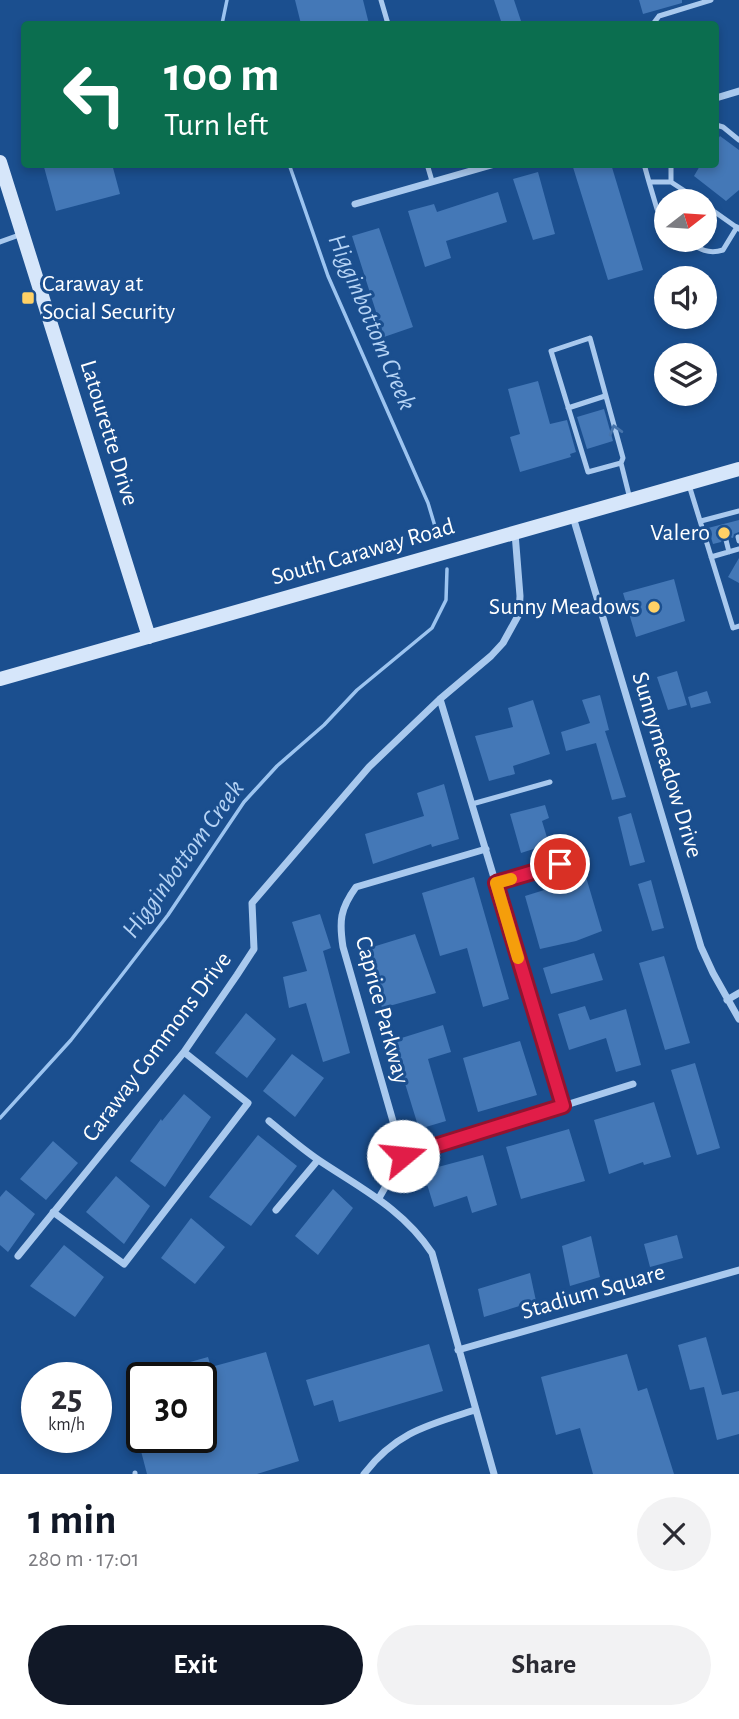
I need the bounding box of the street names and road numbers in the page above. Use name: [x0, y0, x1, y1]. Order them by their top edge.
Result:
street label: Latourette Drive: [75, 357, 143, 509]
street label: South Caraway Road: [269, 514, 457, 590]
street label: Sunnymeadow Drive: [627, 669, 707, 861]
street label: Caprice Parkway: [351, 934, 413, 1086]
street label: Caraway Commons Drive: [78, 948, 236, 1146]
street label: Stadium Square: [518, 1260, 668, 1324]

